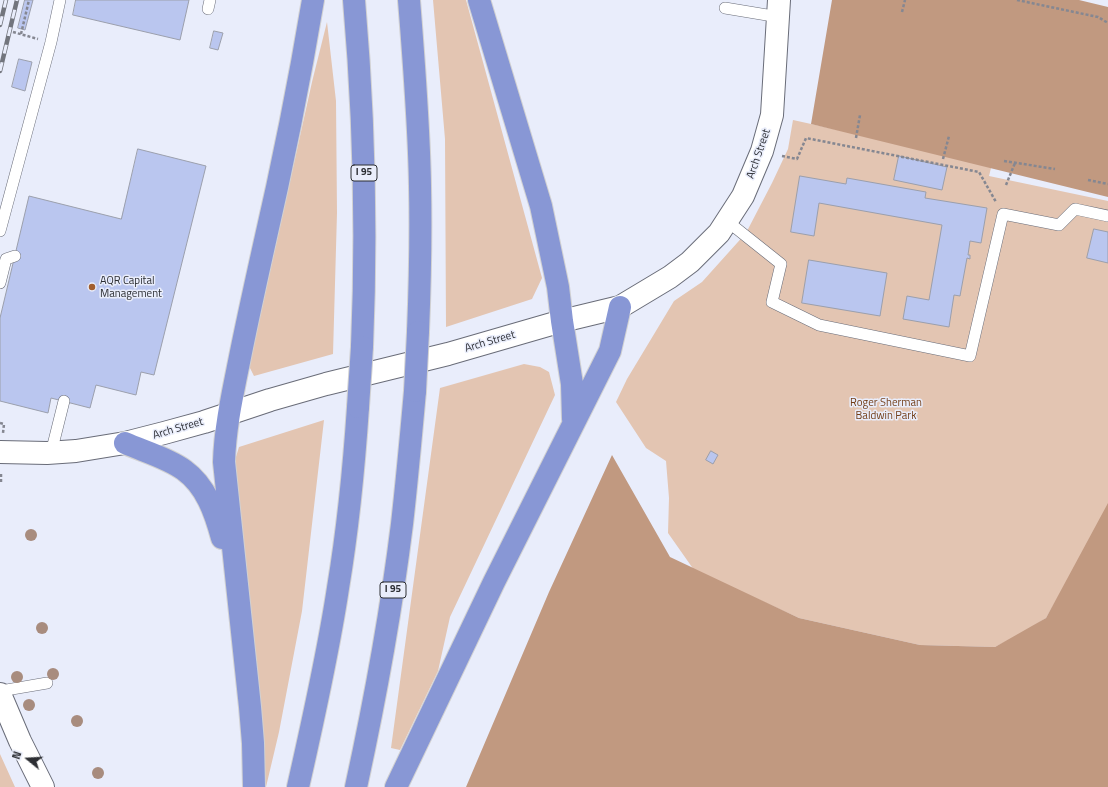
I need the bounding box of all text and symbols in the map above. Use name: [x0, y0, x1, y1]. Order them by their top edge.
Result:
street label: Arch Street: [744, 127, 774, 181]
road number: I 95: [351, 165, 377, 181]
place label: AQR Capital Management: [100, 274, 162, 300]
marker: AQR Capital Management: [87, 282, 97, 292]
street label: Arch Street: [463, 329, 517, 355]
park label: Roger Sherman Baldwin Park: [850, 396, 922, 422]
street label: Arch Street: [151, 416, 205, 442]
road number: I 95: [380, 582, 406, 598]
north arrow: [8, 739, 48, 779]
text: N: [8, 749, 25, 761]

